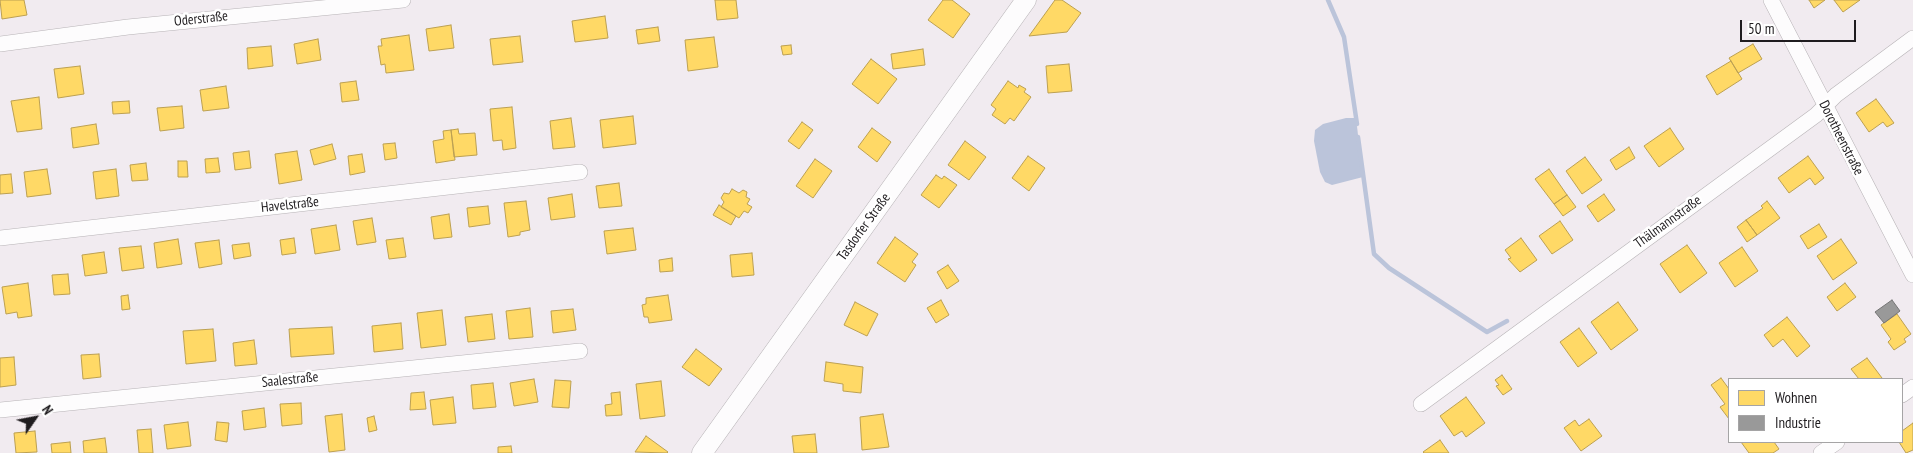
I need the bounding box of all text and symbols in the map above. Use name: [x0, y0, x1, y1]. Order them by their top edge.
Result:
street label: Oderstraße: [173, 8, 229, 30]
scale bar: [1743, 10, 1859, 42]
text: 50 m: [1748, 19, 1774, 38]
street label: Dorotheenstraße: [1815, 98, 1867, 178]
street label: Tasdorfer Straße: [834, 190, 894, 264]
street label: Thälmannstraße: [1631, 192, 1705, 252]
street label: Havelstraße: [260, 194, 320, 216]
street label: Saalestraße: [261, 369, 319, 391]
legend: [1728, 378, 1903, 443]
text: Wohnen: [1775, 388, 1817, 407]
north arrow: [10, 393, 60, 443]
text: N: [38, 402, 57, 418]
text: Industrie: [1775, 413, 1821, 432]

